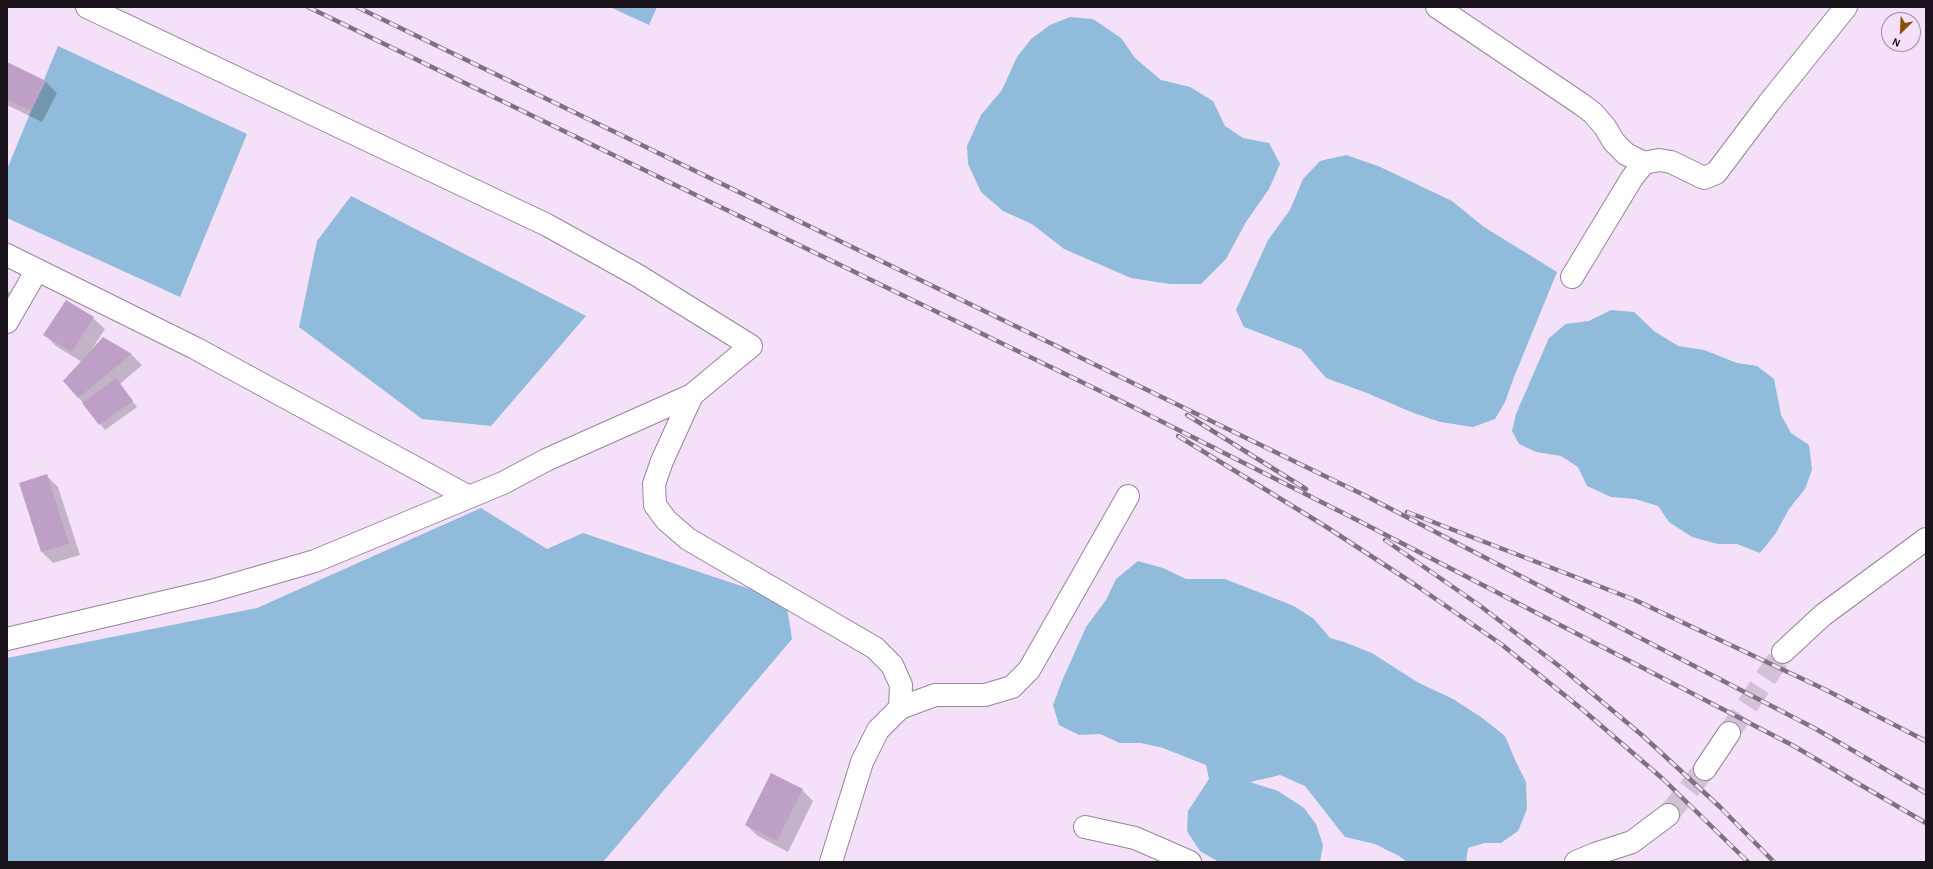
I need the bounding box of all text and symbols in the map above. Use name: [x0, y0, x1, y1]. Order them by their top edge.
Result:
north arrow: [1881, 12, 1921, 52]
text: N: [1891, 36, 1902, 49]

